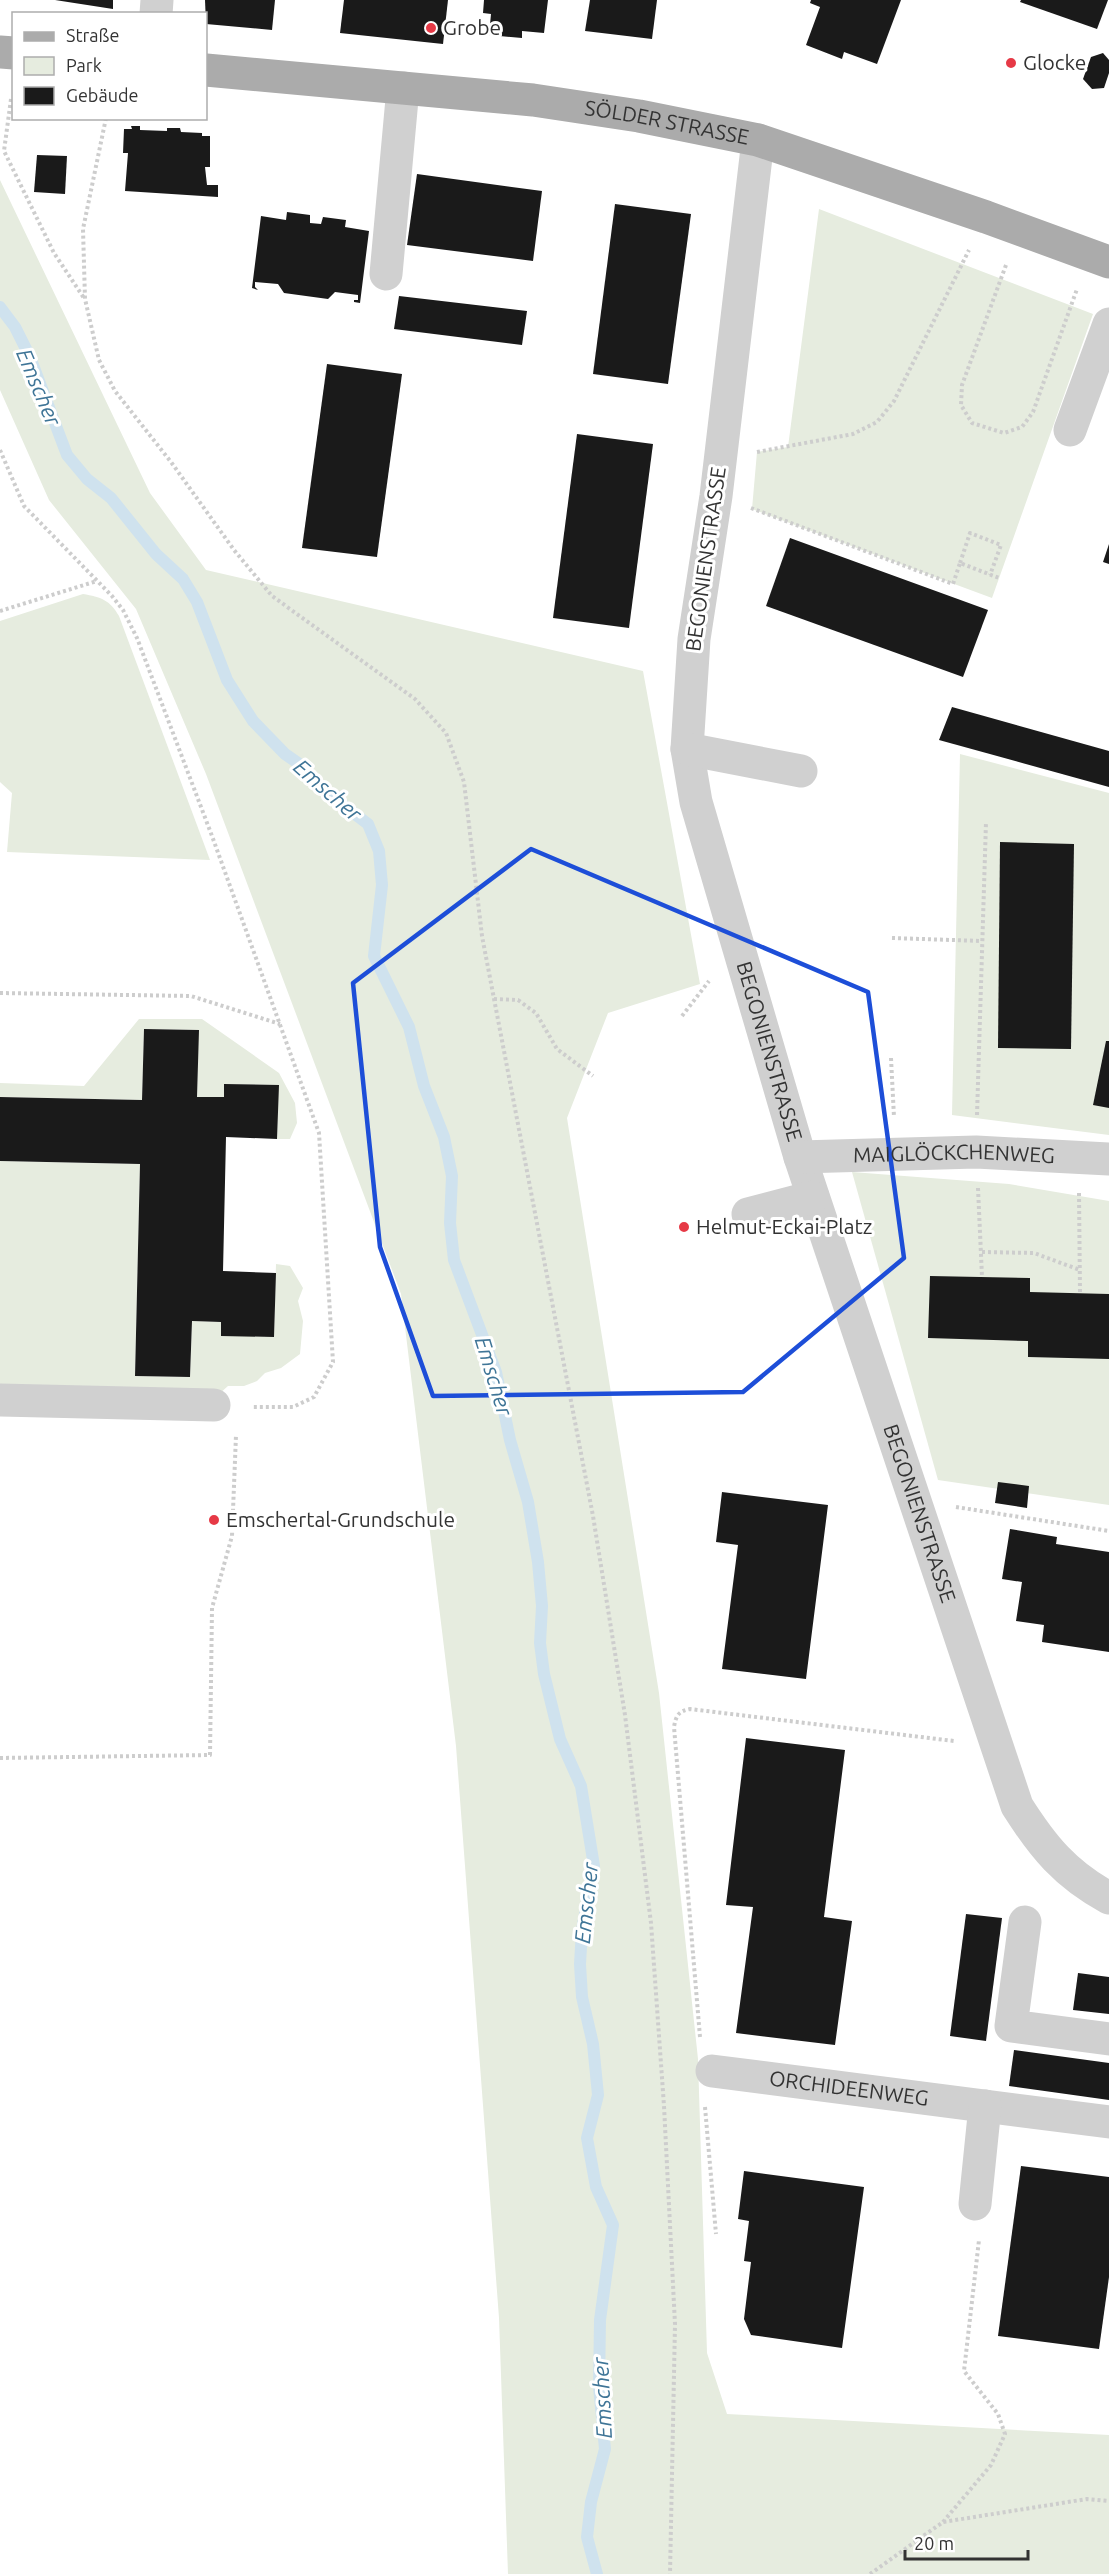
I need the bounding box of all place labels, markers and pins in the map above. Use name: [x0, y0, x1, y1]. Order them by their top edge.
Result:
place label: Grobe: [443, 15, 501, 39]
marker: Grobe: [424, 21, 438, 35]
place label: Glocke: [1023, 50, 1086, 74]
marker: Glocke: [1004, 56, 1018, 70]
place label: Helmut-Eckai-Platz: [696, 1214, 873, 1238]
marker: Helmut-Eckai-Platz: [677, 1220, 691, 1234]
place label: Emschertal-Grundschule: [226, 1507, 455, 1531]
marker: Emschertal-Grundschule: [207, 1513, 221, 1527]

